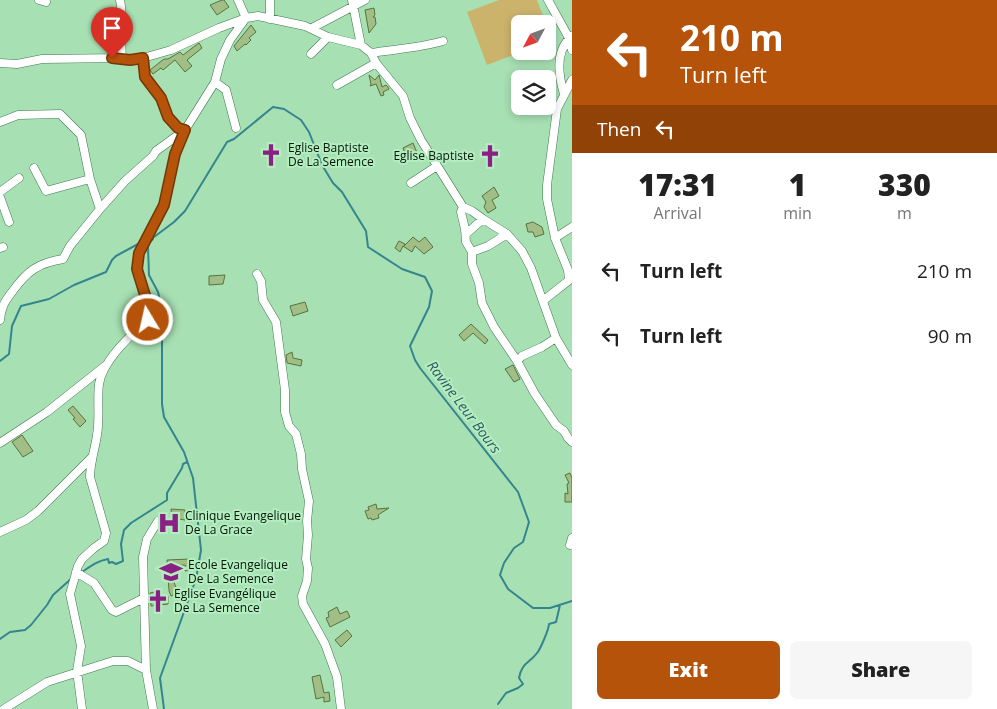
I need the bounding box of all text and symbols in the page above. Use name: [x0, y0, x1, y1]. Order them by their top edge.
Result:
pin: [91, 7, 133, 58]
icon: arrive: [98, 14, 126, 42]
text: 210 m: [680, 14, 784, 61]
north arrow: [511, 15, 556, 60]
map controls: [511, 15, 556, 115]
icon: left: [597, 20, 662, 85]
text: Turn left: [680, 59, 767, 89]
button: layers: [511, 70, 556, 115]
icon: left: [651, 115, 679, 143]
text: Then: [597, 116, 641, 142]
place label: Eglise Baptiste De La Semence: [288, 139, 374, 170]
church icon: Eglise Baptiste De La Semence: [258, 142, 284, 168]
church icon: Eglise Baptiste: [477, 143, 503, 169]
place label: Eglise Baptiste: [393, 147, 474, 164]
text: 17:31: [638, 164, 717, 205]
text: 1: [789, 164, 806, 205]
text: 330: [878, 164, 931, 205]
text: Arrival: [654, 202, 702, 224]
text: min: [783, 202, 812, 224]
text: m: [897, 202, 912, 224]
icon: left: [597, 257, 625, 285]
text: Turn left: [640, 258, 722, 284]
text: 210 m: [917, 258, 972, 284]
position arrow: [121, 293, 173, 345]
icon: left: [597, 322, 625, 350]
text: Turn left: [640, 323, 722, 349]
text: 90 m: [928, 323, 972, 349]
water label: Ravine Leur Bours: [423, 356, 506, 457]
place label: Clinique Evangelique De La Grace: [185, 507, 301, 538]
hospital icon: Clinique Evangelique De La Grace: [156, 510, 182, 536]
place label: Ecole Evangelique De La Semence: [188, 556, 288, 587]
school or university icon: Ecole Evangelique De La Semence: [158, 559, 184, 585]
place label: Eglise Evangélique De La Semence: [174, 585, 277, 616]
church icon: Eglise Evangélique De La Semence: [145, 588, 171, 614]
button: Exit: [597, 641, 780, 699]
button: Share: [790, 641, 972, 699]

